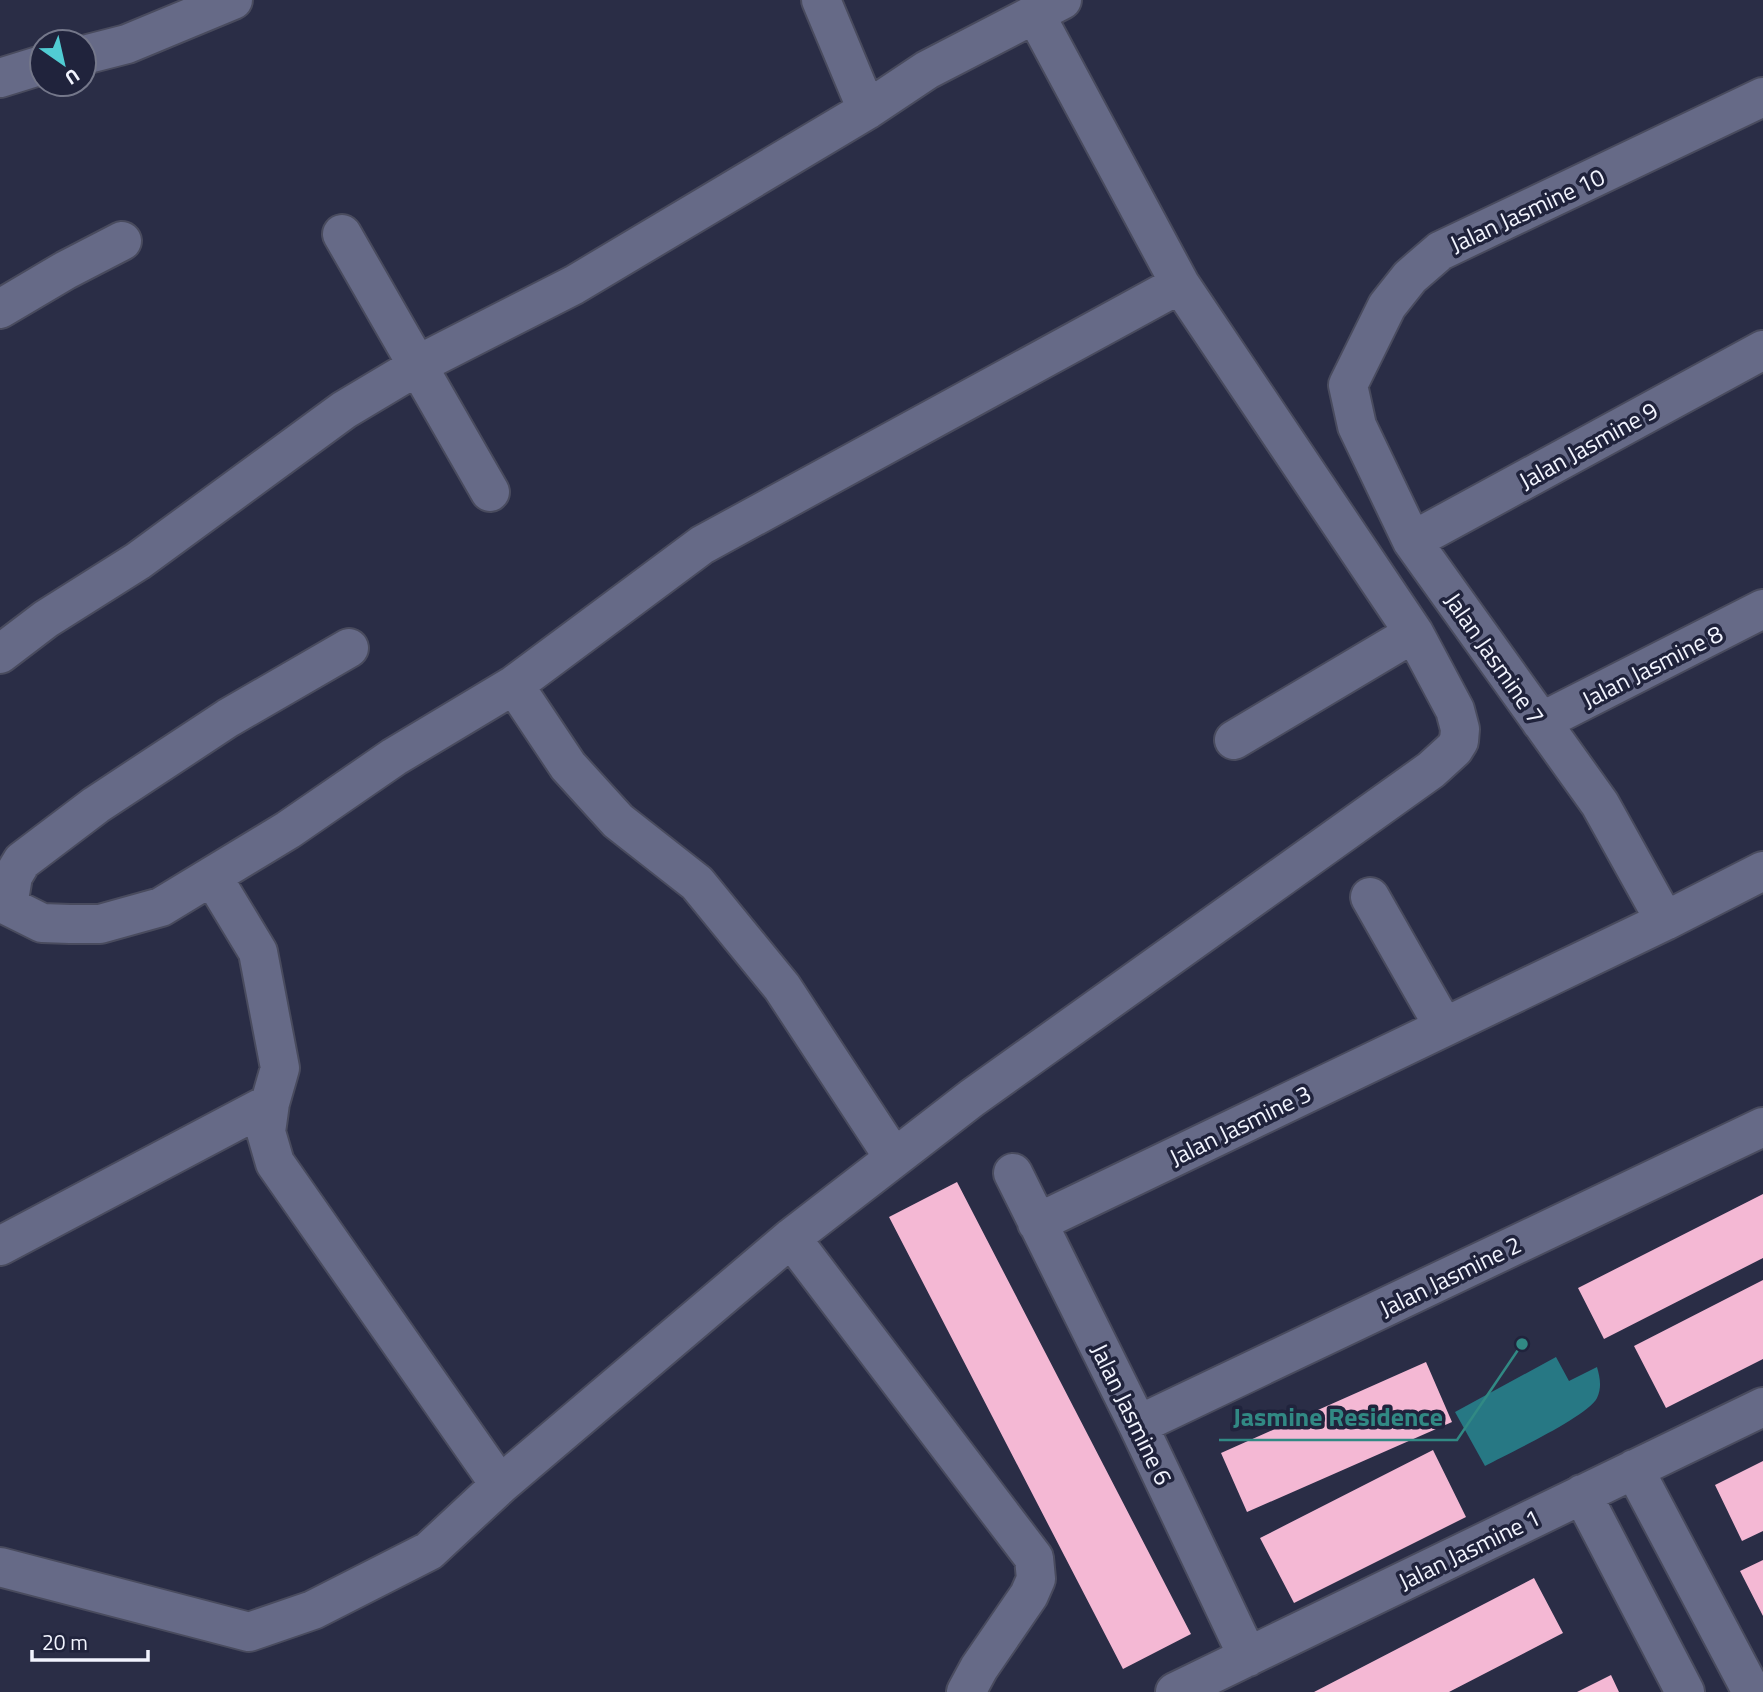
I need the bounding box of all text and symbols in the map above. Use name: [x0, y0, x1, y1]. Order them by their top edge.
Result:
north arrow: [28, 28, 98, 98]
text: U: [60, 62, 86, 93]
street label: Jalan Jasmine 10: [1444, 158, 1610, 262]
street label: Jalan Jasmine 9: [1512, 392, 1664, 498]
street label: Jalan Jasmine 7: [1436, 585, 1554, 731]
street label: Jalan Jasmine 8: [1575, 615, 1729, 717]
street label: Jalan Jasmine 3: [1163, 1075, 1317, 1175]
street label: Jalan Jasmine 2: [1373, 1226, 1527, 1326]
street label: Jalan Jasmine 6: [1082, 1337, 1182, 1491]
callout: Jasmine Residence: [1219, 1393, 1457, 1440]
text: Jasmine Residence: [1233, 1397, 1443, 1436]
street label: Jalan Jasmine 1: [1392, 1499, 1546, 1599]
scale bar: [32, 1618, 147, 1662]
text: 20 m: [42, 1626, 88, 1658]

